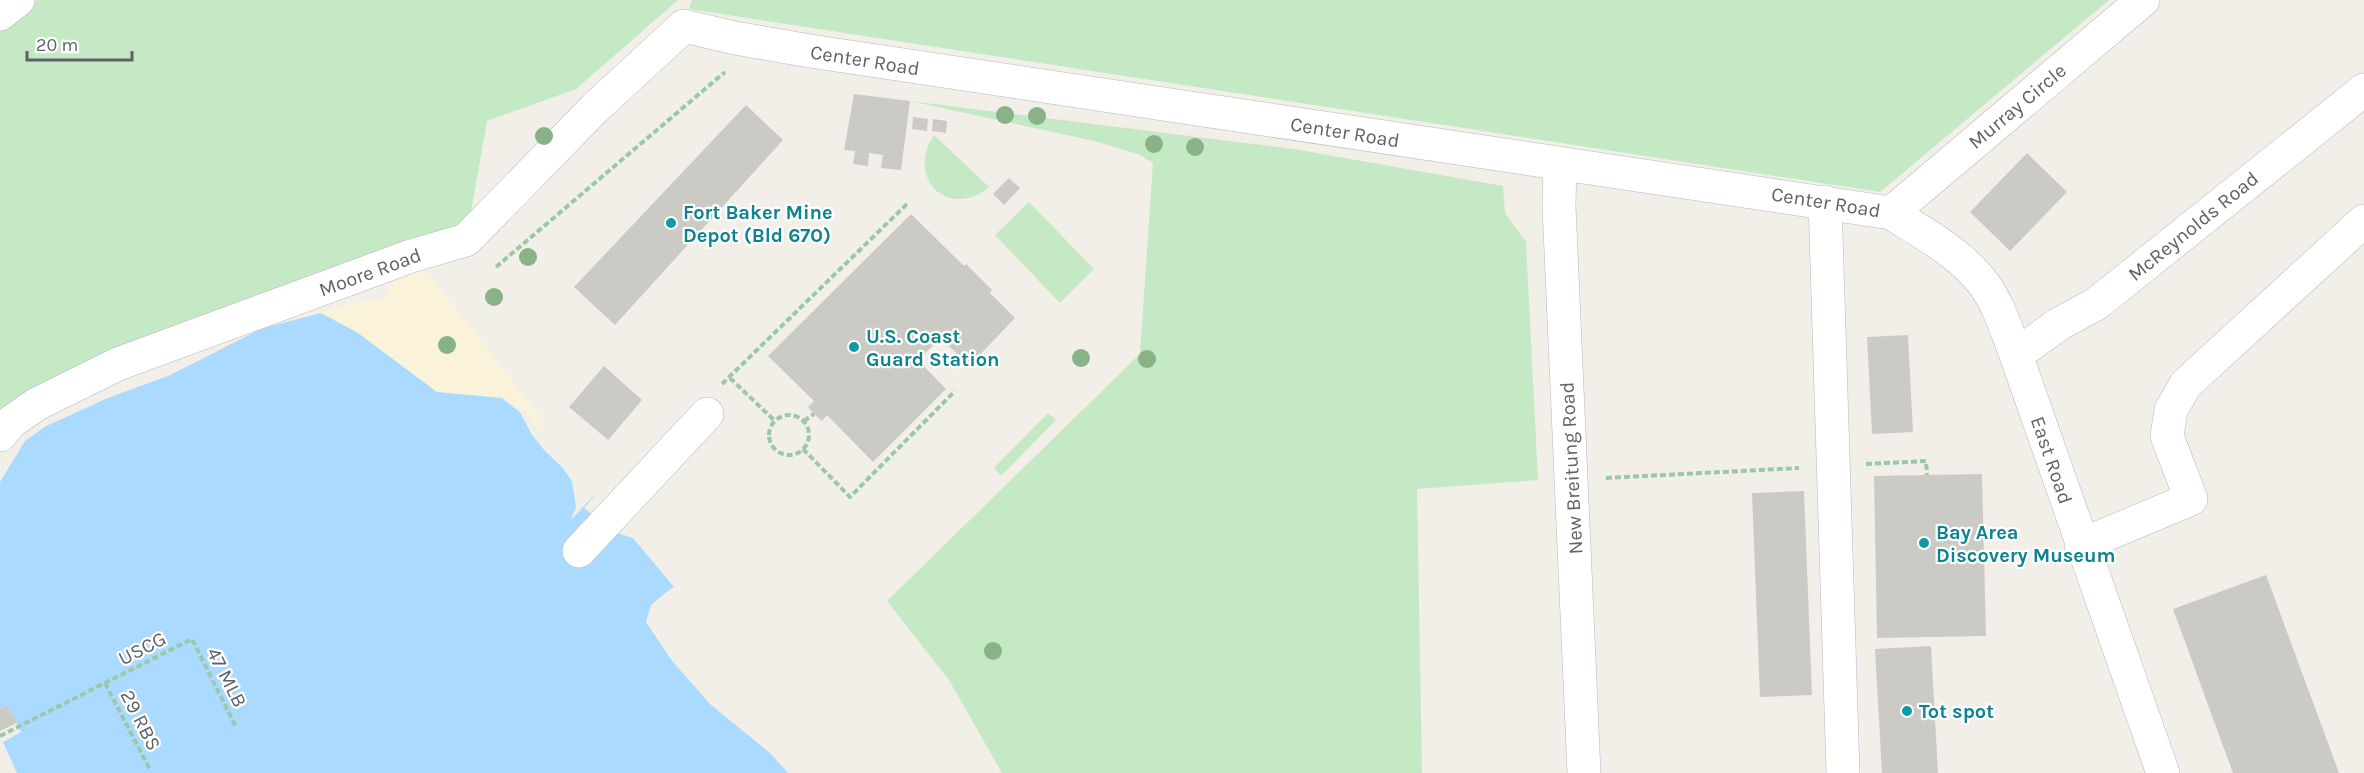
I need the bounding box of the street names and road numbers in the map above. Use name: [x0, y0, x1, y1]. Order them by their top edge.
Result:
street label: Center Road: [809, 40, 921, 80]
street label: Murray Circle: [1964, 59, 2071, 154]
street label: Center Road: [1289, 112, 1401, 152]
street label: McReynolds Road: [2124, 167, 2263, 286]
street label: Center Road: [1770, 182, 1882, 222]
street label: Moore Road: [316, 243, 424, 302]
street label: New Breitung Road: [1555, 381, 1588, 555]
street label: East Road: [2026, 413, 2077, 507]
street label: USCG: [115, 627, 170, 670]
street label: 47 MLB: [202, 643, 251, 711]
street label: 29 RBS: [116, 686, 165, 754]

